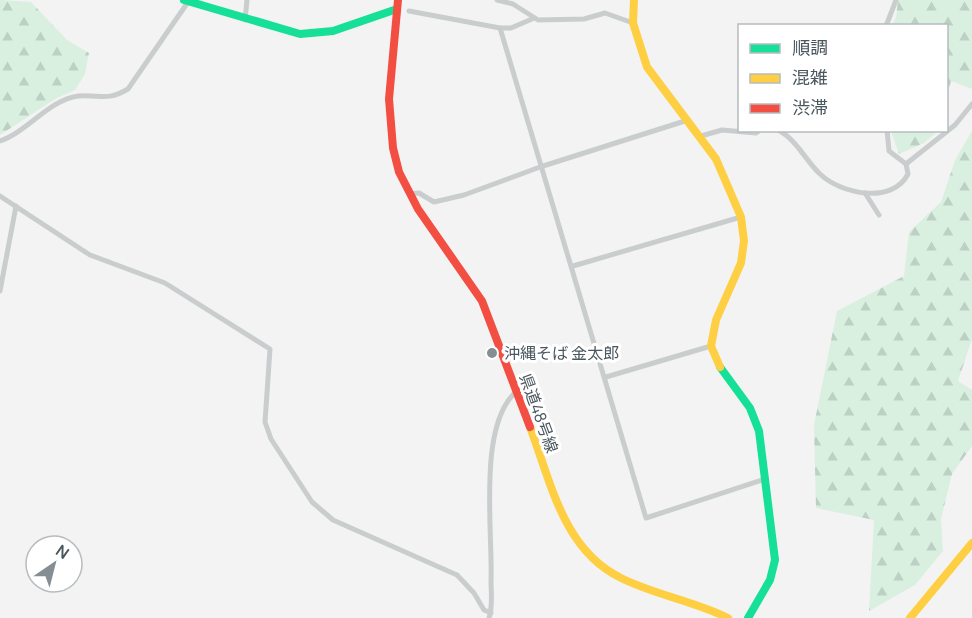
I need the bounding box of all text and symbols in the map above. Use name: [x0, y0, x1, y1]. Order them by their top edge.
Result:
legend: [738, 24, 948, 132]
text: 順調: [792, 35, 828, 59]
text: 混雑: [792, 65, 828, 89]
text: 渋滞: [792, 95, 828, 119]
place label: 沖縄そば 金太郎: [504, 342, 619, 364]
marker: 沖縄そば 金太郎: [485, 346, 499, 360]
street label: 県道48号線: [515, 370, 563, 456]
north arrow: [24, 534, 84, 594]
text: N: [52, 539, 74, 564]

